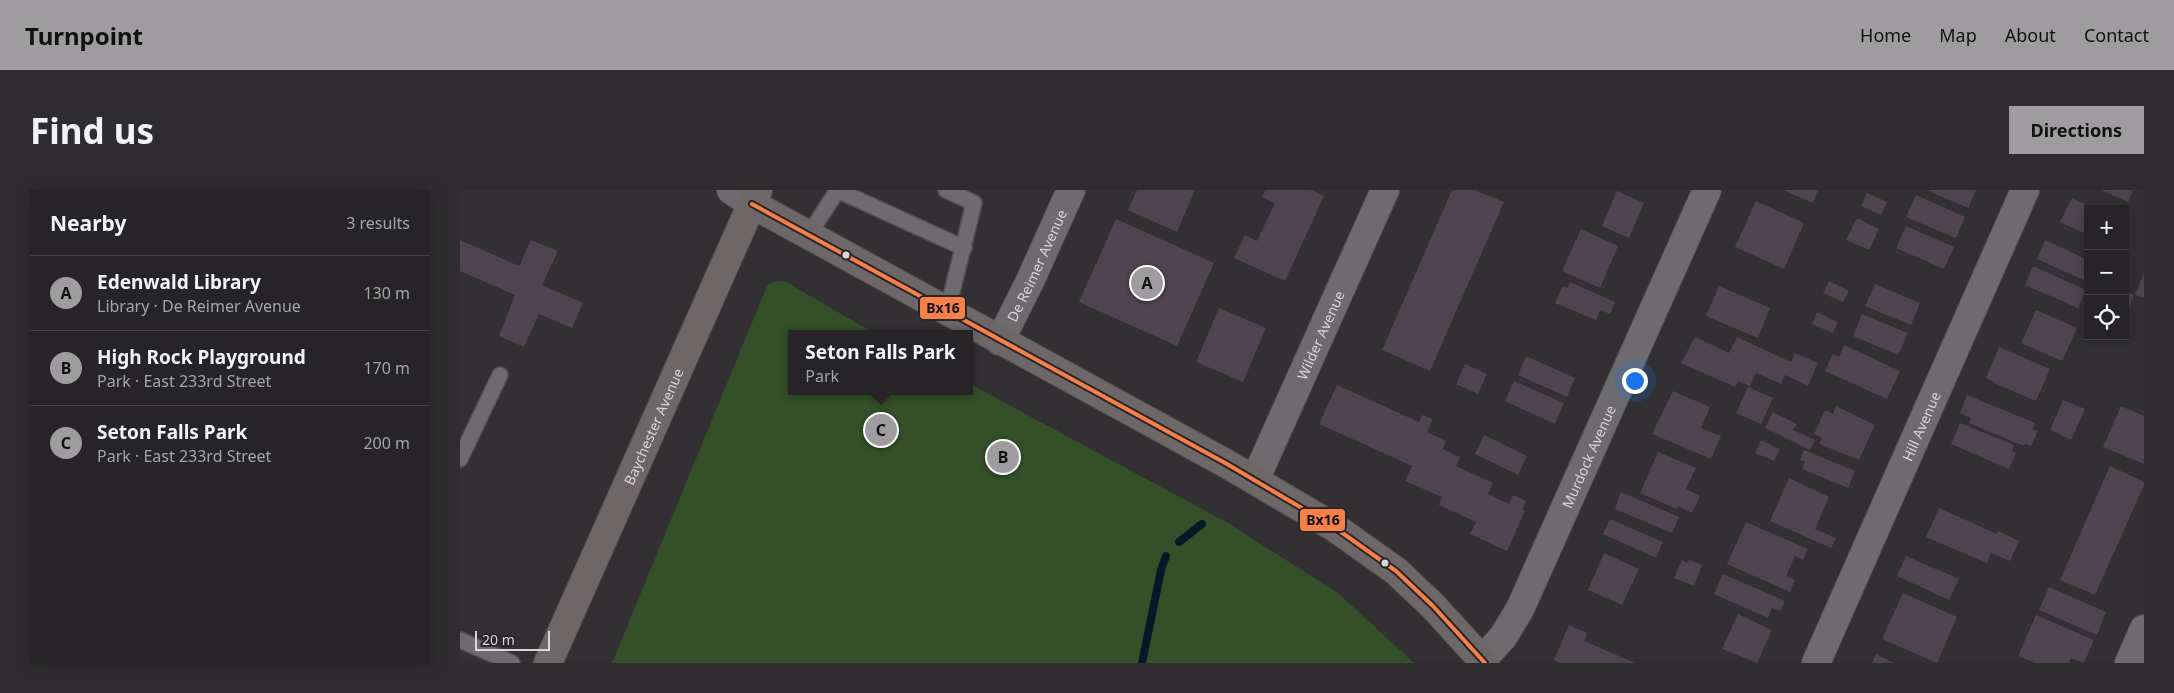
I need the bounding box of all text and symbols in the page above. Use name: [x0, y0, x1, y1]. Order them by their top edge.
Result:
text: Turnpoint: [25, 19, 143, 52]
text: Home: [1860, 23, 1911, 47]
text: Map: [1939, 23, 1977, 47]
text: About: [2005, 23, 2056, 47]
text: Contact: [2084, 23, 2149, 47]
button: Directions: [2009, 106, 2144, 154]
text: Find us: [30, 107, 154, 154]
map controls: [2084, 205, 2129, 340]
button: +: [2084, 205, 2129, 250]
street label: De Reimer Avenue: [1002, 206, 1071, 325]
text: Nearby: [50, 209, 126, 237]
text: 3 results: [346, 212, 410, 234]
unlabelled marker: [841, 250, 851, 260]
button: −: [2084, 250, 2129, 295]
pin: A: [1131, 264, 1163, 302]
text: Edenwald Library: [97, 269, 261, 295]
text: A: [60, 282, 72, 304]
text: 130 m: [363, 282, 410, 304]
street label: Wilder Avenue: [1292, 287, 1348, 382]
text: Library · De Reimer Avenue: [97, 295, 301, 317]
button: locate: [2084, 295, 2129, 340]
line badge: Bx16: [919, 296, 966, 320]
text: Bx16: [926, 298, 960, 317]
popup: [788, 330, 973, 395]
text: Seton Falls Park: [805, 339, 956, 365]
text: High Rock Playground: [97, 344, 306, 370]
text: B: [61, 357, 71, 379]
text: 170 m: [363, 357, 410, 379]
street label: Baychester Avenue: [619, 365, 687, 488]
text: Park: [805, 365, 839, 387]
your location: [1622, 368, 1648, 394]
text: Park · East 233rd Street: [97, 370, 271, 392]
street label: Hill Avenue: [1897, 388, 1944, 464]
street label: Murdock Avenue: [1557, 402, 1619, 511]
pin: C: [865, 411, 897, 449]
text: Seton Falls Park: [97, 419, 247, 445]
text: C: [61, 432, 71, 454]
text: 200 m: [363, 432, 410, 454]
pin: B: [987, 438, 1019, 476]
text: Park · East 233rd Street: [97, 445, 271, 467]
line badge: Bx16: [1299, 508, 1346, 532]
text: Bx16: [1306, 510, 1340, 529]
unlabelled marker: [1380, 558, 1390, 568]
scale bar: [475, 628, 550, 651]
text: 20 m: [482, 630, 515, 649]

